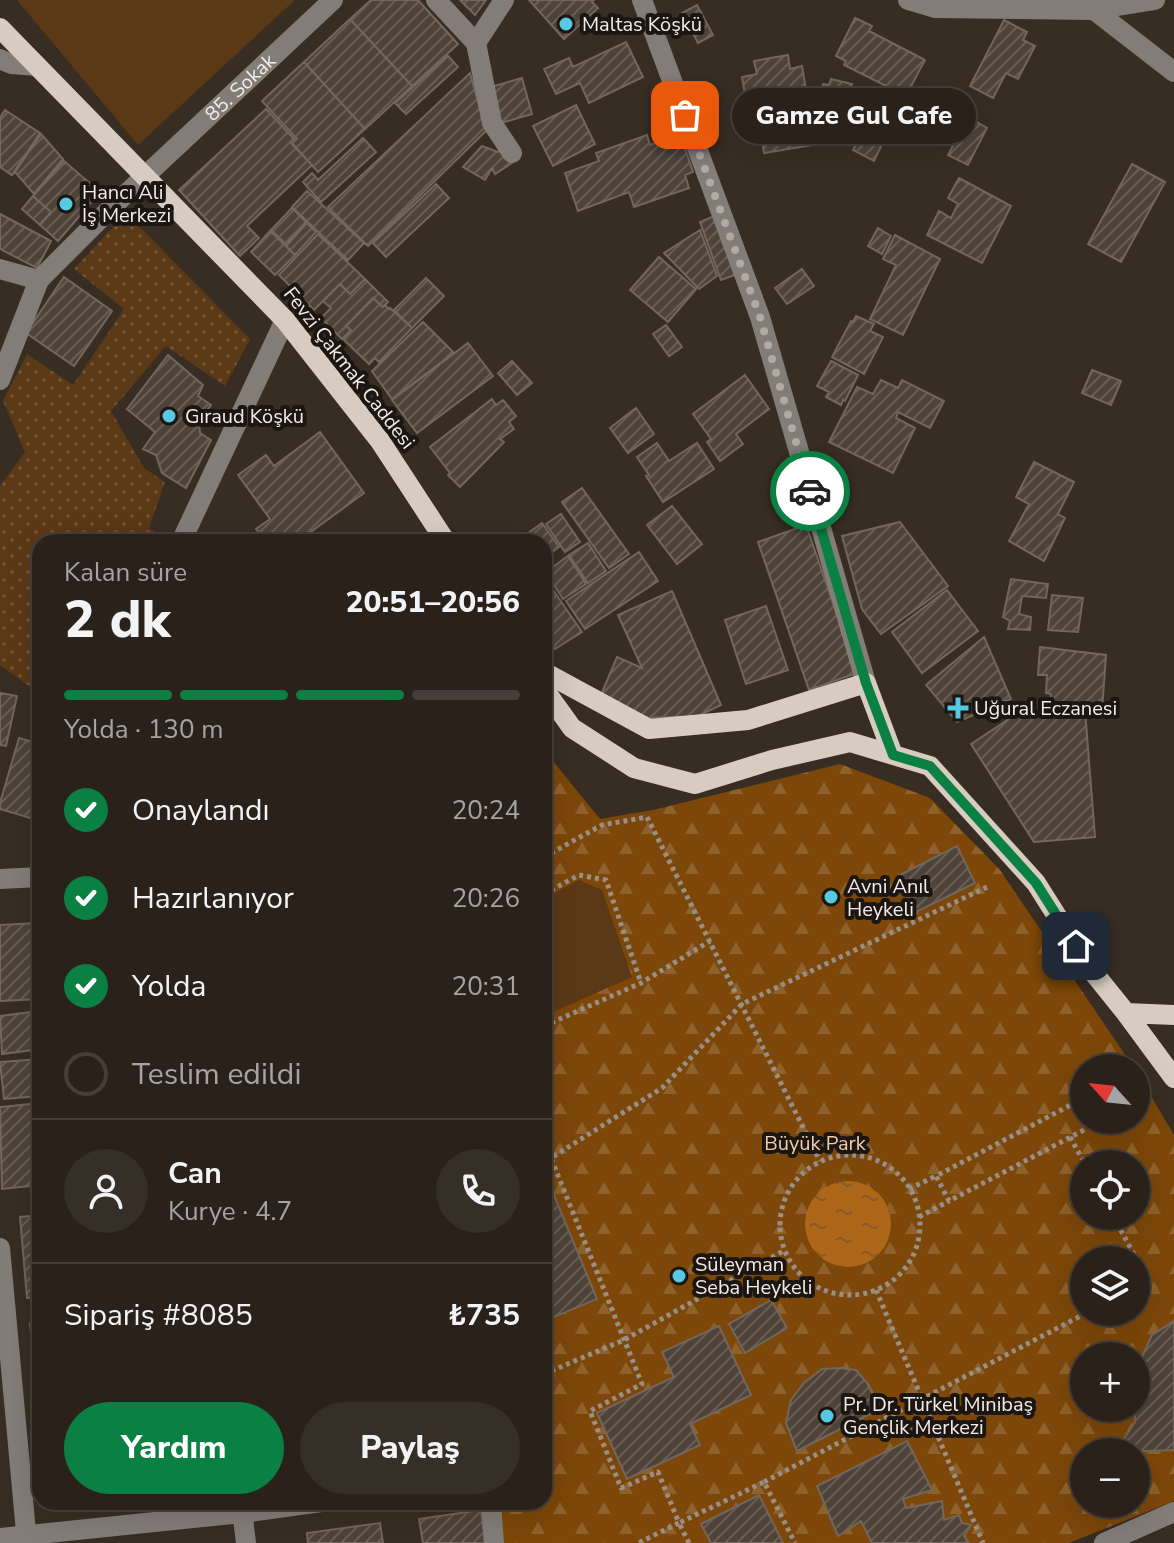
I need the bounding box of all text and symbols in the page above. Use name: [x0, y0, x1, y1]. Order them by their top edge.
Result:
place label: Maltas Köşkü: [582, 11, 702, 38]
marker: Maltas Köşkü: [557, 15, 575, 33]
street label: 85. Sokak: [199, 47, 282, 127]
pin: [651, 81, 719, 149]
callout: Gamze Gul Cafe: [733, 87, 977, 143]
icon: bag: [663, 93, 707, 137]
text: Gamze Gul Cafe: [756, 98, 952, 133]
place label: Hancı Ali İş Merkezi: [82, 179, 171, 229]
marker: Hancı Ali İş Merkezi: [57, 195, 75, 213]
street label: Fevzi Çakmak Caddesi: [277, 281, 421, 455]
place label: Gıraud Köşkü: [185, 403, 304, 430]
marker: Gıraud Köşkü: [160, 407, 178, 425]
courier: [770, 451, 850, 531]
icon: car: [788, 469, 832, 513]
text: Kalan süre: [64, 555, 187, 590]
text: 20:51–20:56: [345, 582, 520, 623]
text: 2 dk: [64, 584, 170, 655]
place label: Uğural Eczanesi: [974, 695, 1117, 722]
marker: Uğural Eczanesi: [949, 699, 967, 717]
text: Yolda · 130 m: [64, 712, 223, 747]
icon: check: [64, 788, 108, 832]
text: Onaylandı: [132, 790, 270, 831]
text: 20:24: [452, 793, 520, 828]
place label: Avni Anıl Heykeli: [847, 873, 929, 923]
icon: check: [64, 876, 108, 920]
text: Hazırlanıyor: [132, 878, 294, 919]
text: 20:26: [452, 881, 520, 916]
marker: Avni Anıl Heykeli: [822, 888, 840, 906]
pin: [1042, 912, 1110, 980]
icon: home: [1054, 924, 1098, 968]
icon: check: [64, 964, 108, 1008]
text: Yolda: [132, 966, 206, 1007]
text: 20:31: [452, 969, 520, 1004]
text: Teslim edildi: [132, 1054, 301, 1095]
north arrow: [1070, 1054, 1150, 1134]
map controls: [1070, 1054, 1150, 1518]
park label: Büyük Park: [764, 1130, 867, 1157]
button: person: [64, 1149, 148, 1233]
button: phone: [436, 1149, 520, 1233]
button: locate: [1070, 1150, 1150, 1230]
text: Can: [168, 1153, 222, 1194]
text: Kurye · 4.7: [168, 1194, 292, 1229]
button: layers: [1070, 1246, 1150, 1326]
place label: Süleyman Seba Heykeli: [695, 1251, 812, 1301]
marker: Süleyman Seba Heykeli: [670, 1267, 688, 1285]
text: Sipariş #8085: [64, 1295, 253, 1336]
text: ₺735: [448, 1295, 520, 1336]
button: +: [1070, 1342, 1150, 1422]
place label: Pr. Dr. Türkel Minibaş Gençlik Merkezi: [843, 1391, 1033, 1441]
button: Yardım: [64, 1402, 284, 1494]
button: Paylaş: [300, 1402, 520, 1494]
marker: Pr. Dr. Türkel Minibaş Gençlik Merkezi: [818, 1407, 836, 1425]
button: −: [1070, 1438, 1150, 1518]

